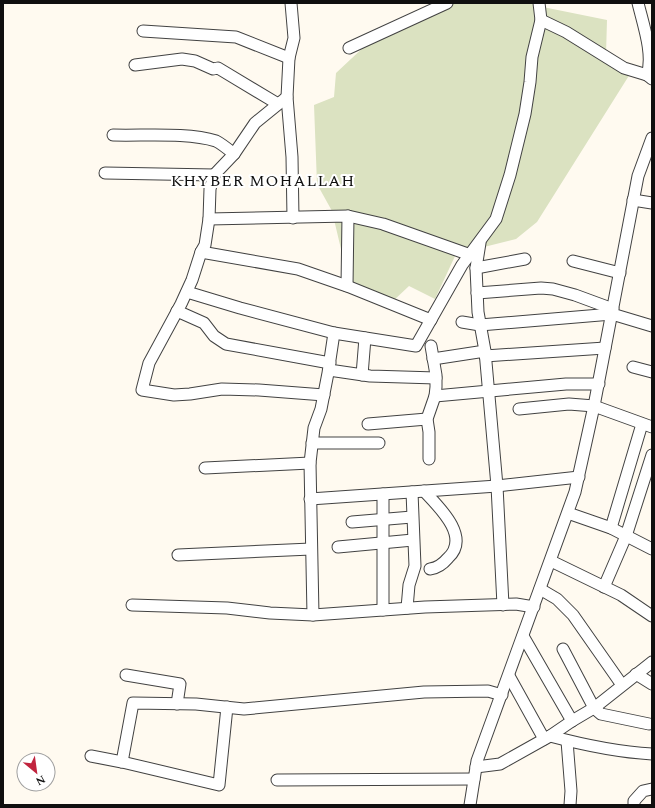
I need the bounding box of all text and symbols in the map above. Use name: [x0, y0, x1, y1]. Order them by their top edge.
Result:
district label: KHYBER MOHALLAH: [171, 169, 355, 193]
north arrow: [16, 752, 56, 792]
text: N: [33, 771, 49, 790]

